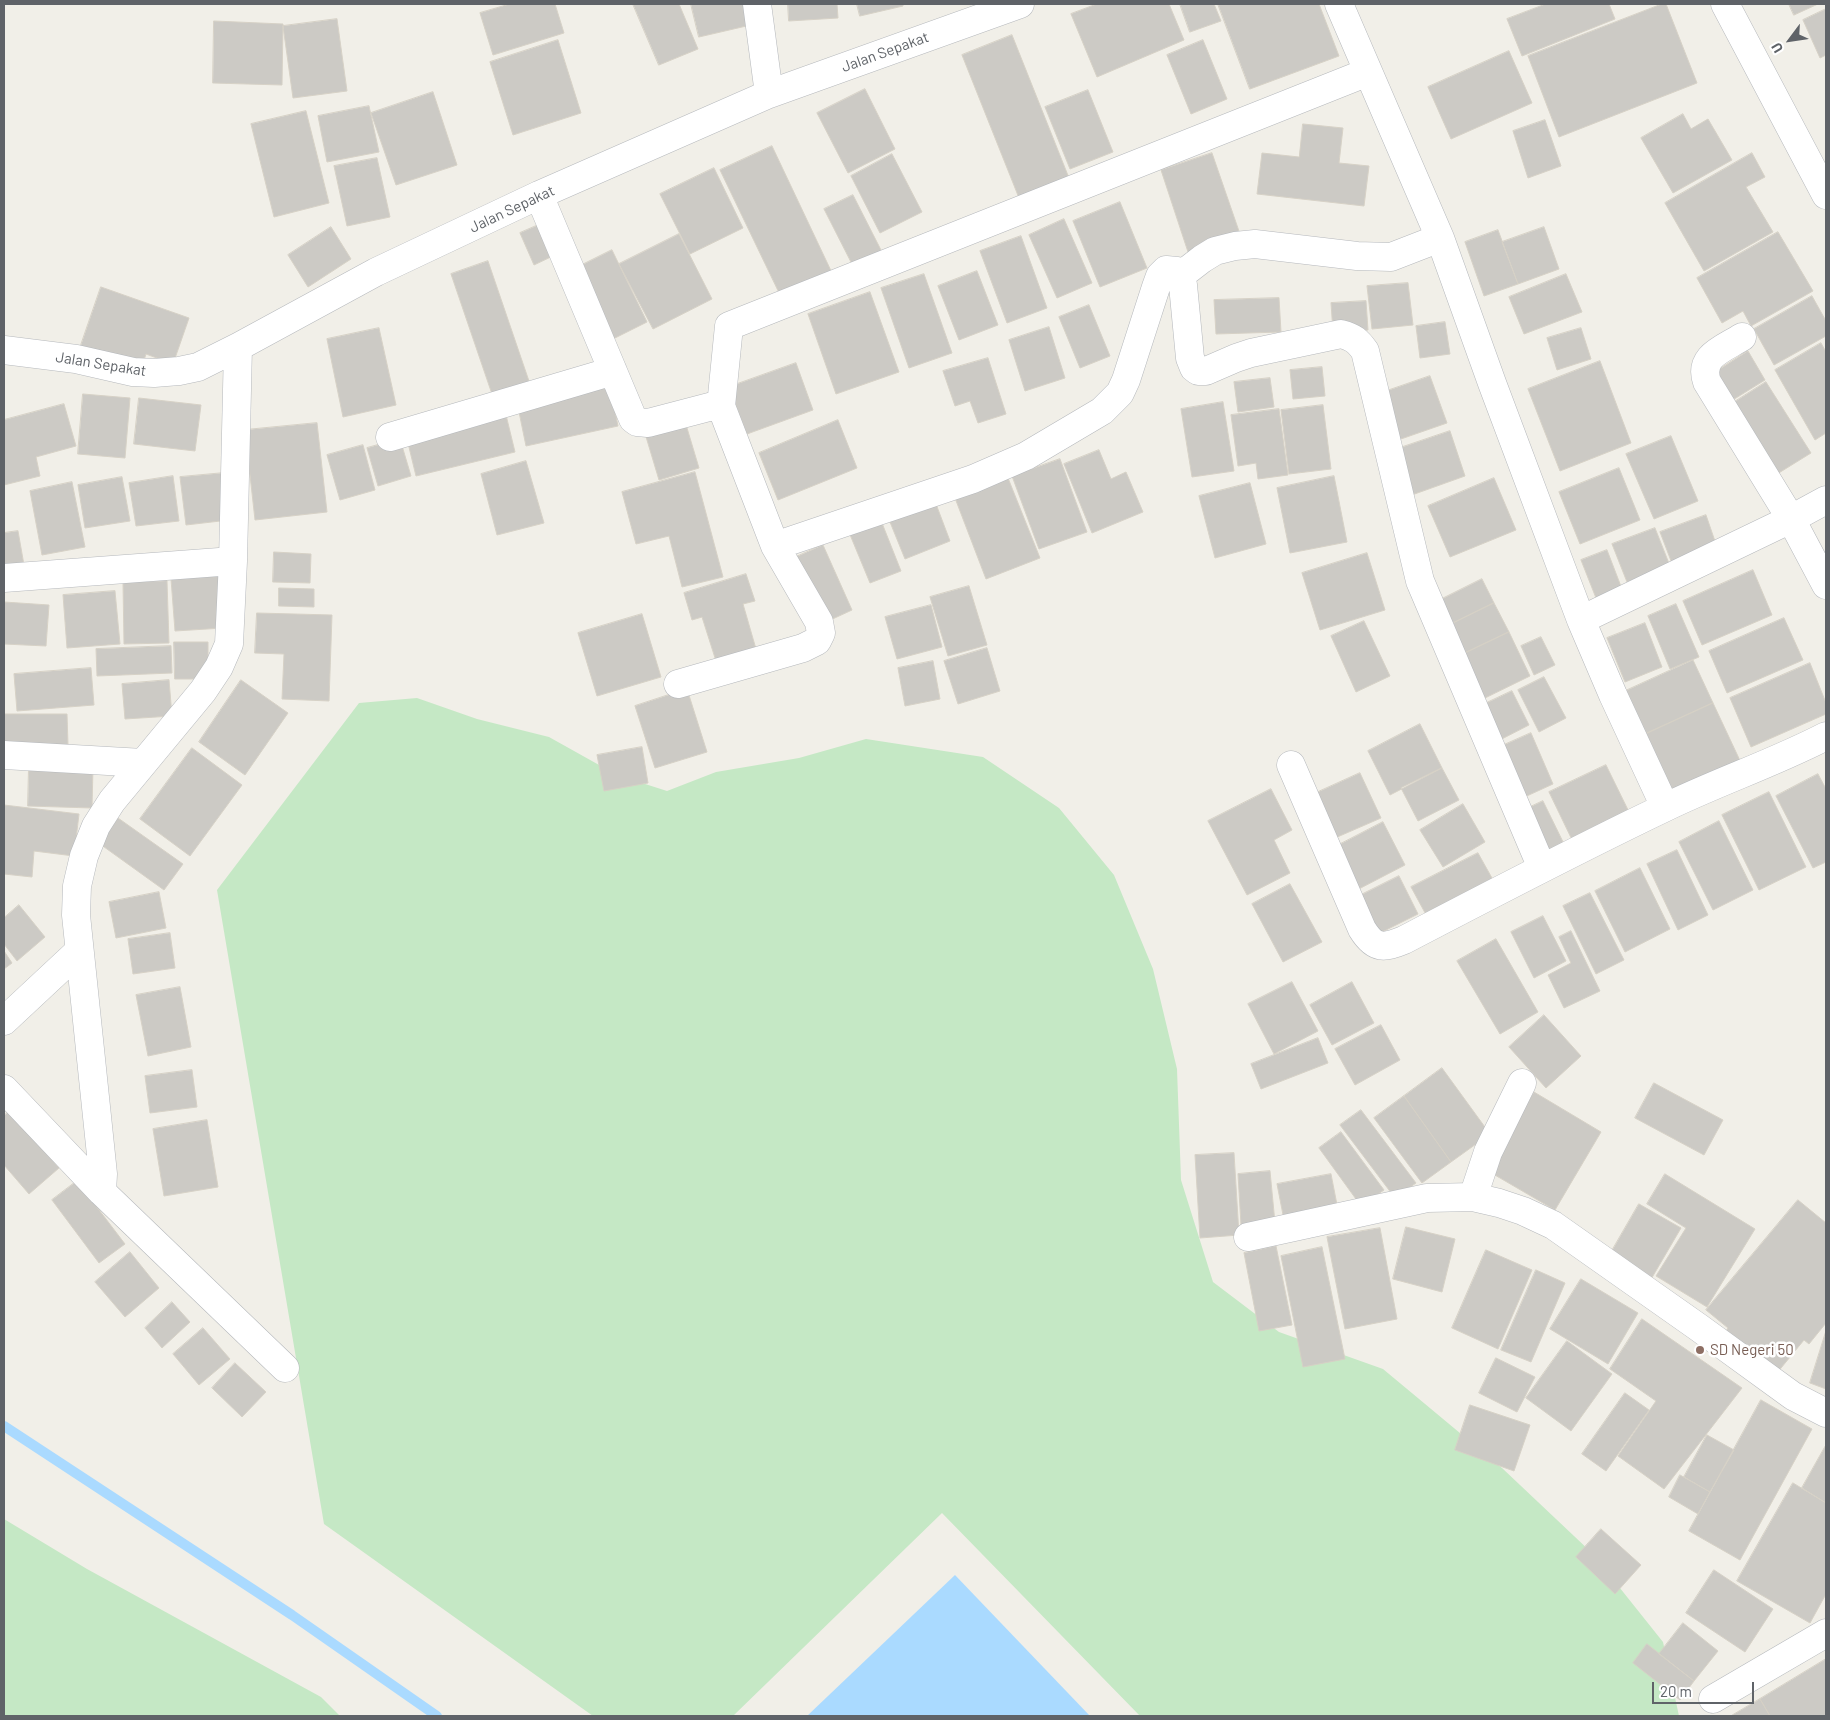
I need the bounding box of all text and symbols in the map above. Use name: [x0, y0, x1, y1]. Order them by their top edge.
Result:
north arrow: [1765, 15, 1815, 65]
street label: Jalan Sepakat: [839, 28, 931, 76]
text: U: [1767, 40, 1786, 56]
street label: Jalan Sepakat: [467, 181, 557, 237]
street label: Jalan Sepakat: [54, 348, 148, 380]
place label: SD Negeri 50: [1710, 1341, 1794, 1359]
marker: SD Negeri 50: [1694, 1344, 1706, 1356]
scale bar: [1655, 1672, 1758, 1704]
text: 20 m: [1660, 1682, 1692, 1700]

